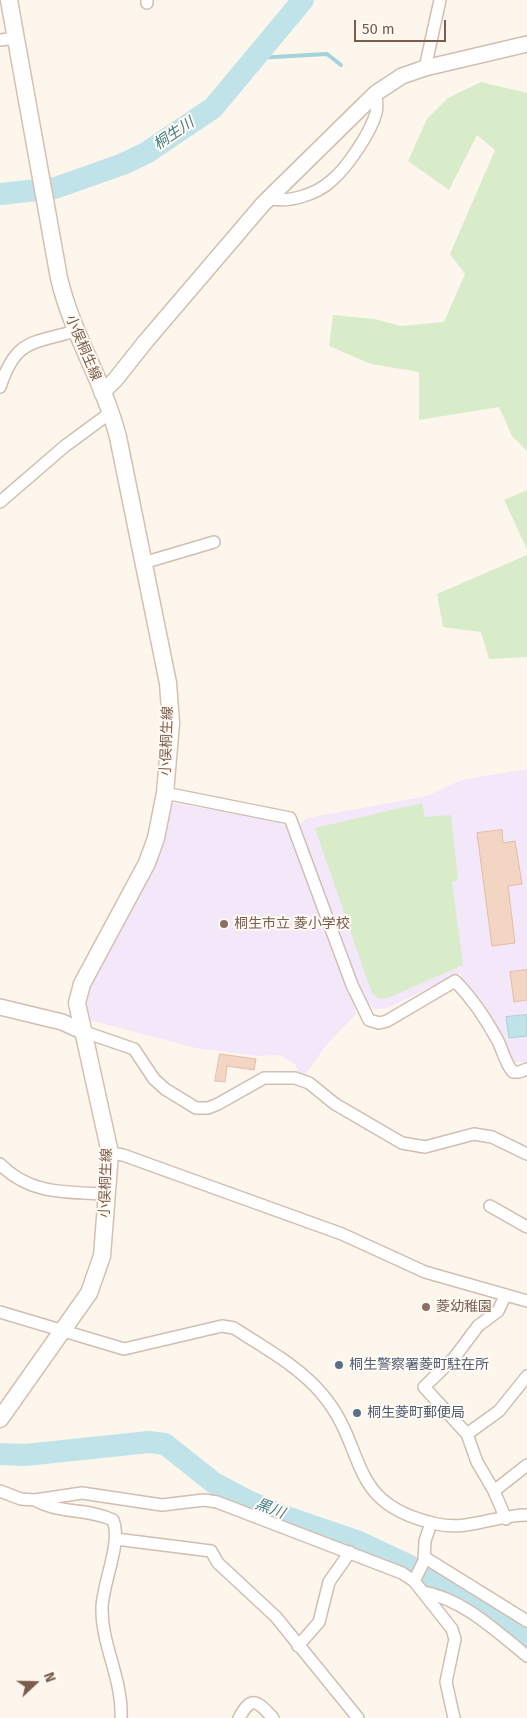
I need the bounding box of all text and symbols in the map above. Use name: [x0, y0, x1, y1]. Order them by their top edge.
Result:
scale bar: [357, 10, 450, 42]
text: 50 m: [362, 20, 395, 38]
water label: 桐生川: [150, 114, 198, 154]
street label: 小俣桐生線: [62, 313, 104, 383]
street label: 小俣桐生線: [157, 706, 177, 776]
place label: 桐生市立 菱小学校: [234, 916, 350, 932]
marker: 桐生市立 菱小学校: [218, 918, 230, 930]
street label: 小俣桐生線: [96, 1148, 116, 1218]
place label: 菱幼稚園: [436, 1299, 492, 1315]
marker: 菱幼稚園: [420, 1301, 432, 1313]
place label: 桐生警察署菱町駐在所: [349, 1357, 489, 1373]
marker: 桐生警察署菱町駐在所: [333, 1359, 345, 1371]
place label: 桐生菱町郵便局: [367, 1405, 465, 1421]
marker: 桐生菱町郵便局: [351, 1407, 363, 1419]
water label: 黒川: [253, 1495, 287, 1523]
north arrow: [10, 1658, 60, 1708]
text: N: [40, 1670, 59, 1685]

